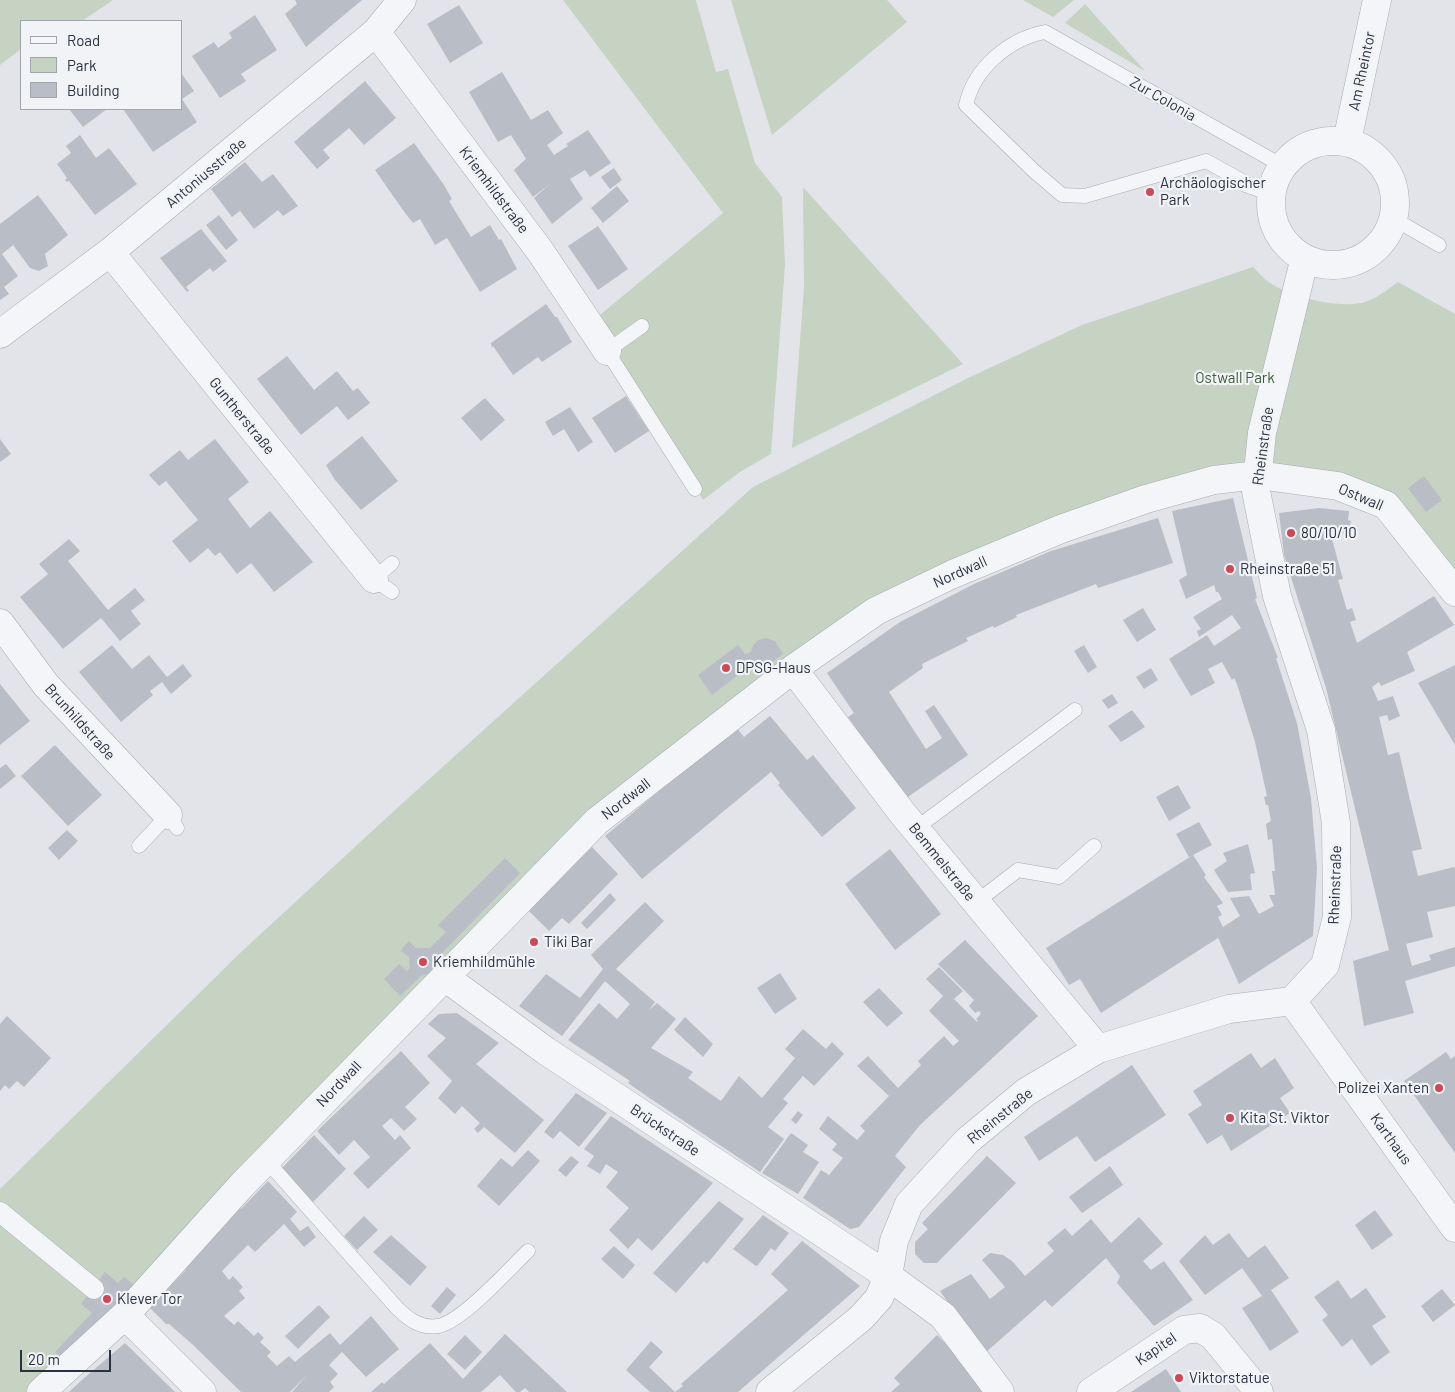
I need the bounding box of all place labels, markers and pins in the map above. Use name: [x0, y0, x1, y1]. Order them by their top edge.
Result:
place label: Archäologischer Park: [1160, 174, 1266, 209]
marker: Archäologischer Park: [1144, 186, 1156, 198]
place label: 80/10/10: [1301, 524, 1357, 542]
marker: 80/10/10: [1285, 527, 1297, 539]
place label: Rheinstraße 51: [1240, 560, 1335, 578]
marker: Rheinstraße 51: [1224, 563, 1236, 575]
place label: DPSG-Haus: [736, 659, 811, 677]
marker: DPSG-Haus: [720, 662, 732, 674]
place label: Tiki Bar: [544, 933, 593, 951]
marker: Tiki Bar: [528, 936, 540, 948]
place label: Kriemhildmühle: [433, 953, 535, 971]
marker: Kriemhildmühle: [417, 956, 429, 968]
place label: Polizei Xanten: [1338, 1079, 1429, 1097]
marker: Polizei Xanten: [1433, 1082, 1445, 1094]
place label: Kita St. Viktor: [1240, 1109, 1330, 1127]
marker: Kita St. Viktor: [1224, 1112, 1236, 1124]
place label: Klever Tor: [117, 1290, 182, 1308]
marker: Klever Tor: [101, 1293, 113, 1305]
place label: Viktorstatue: [1189, 1369, 1270, 1387]
marker: Viktorstatue: [1173, 1372, 1185, 1384]

